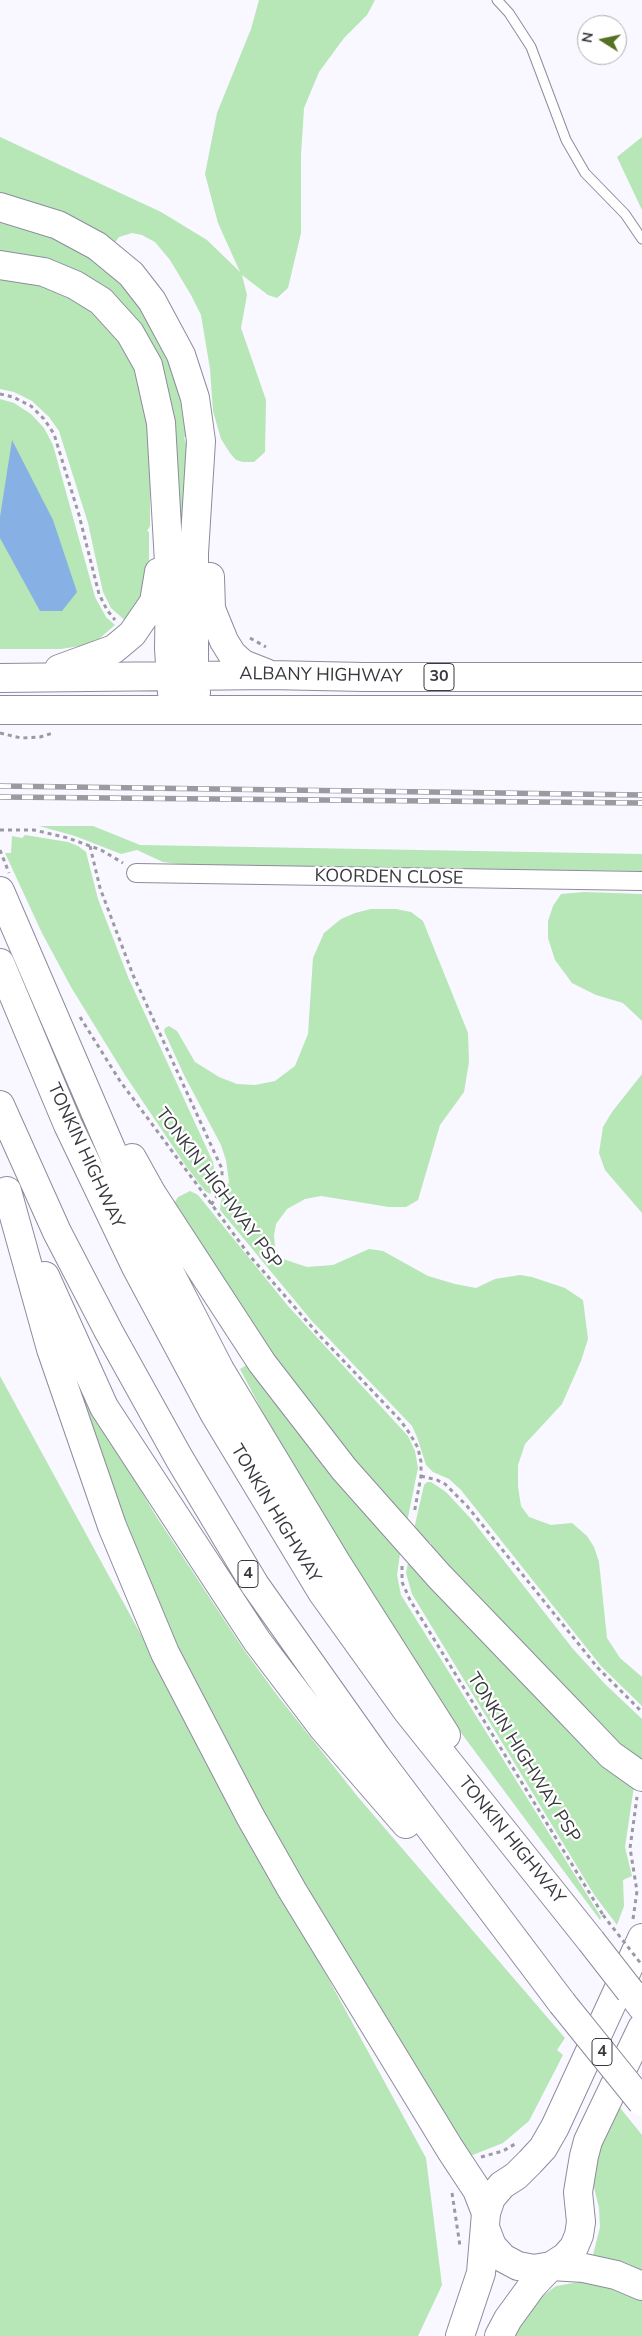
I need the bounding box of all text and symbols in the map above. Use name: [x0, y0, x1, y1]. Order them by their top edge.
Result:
north arrow: [577, 15, 627, 65]
text: N: [577, 31, 598, 44]
street label: ALBANY HIGHWAY: [239, 664, 403, 688]
road number: 30: [424, 664, 454, 690]
street label: KOORDEN CLOSE: [314, 866, 464, 890]
street label: TONKIN HIGHWAY: [42, 1080, 128, 1232]
street label: TONKIN HIGHWAY PSP: [150, 1104, 286, 1274]
street label: TONKIN HIGHWAY: [225, 1441, 325, 1587]
road number: 4: [238, 1560, 258, 1588]
street label: TONKIN HIGHWAY PSP: [462, 1669, 584, 1847]
street label: TONKIN HIGHWAY: [453, 1773, 569, 1909]
road number: 4: [592, 2038, 612, 2066]

